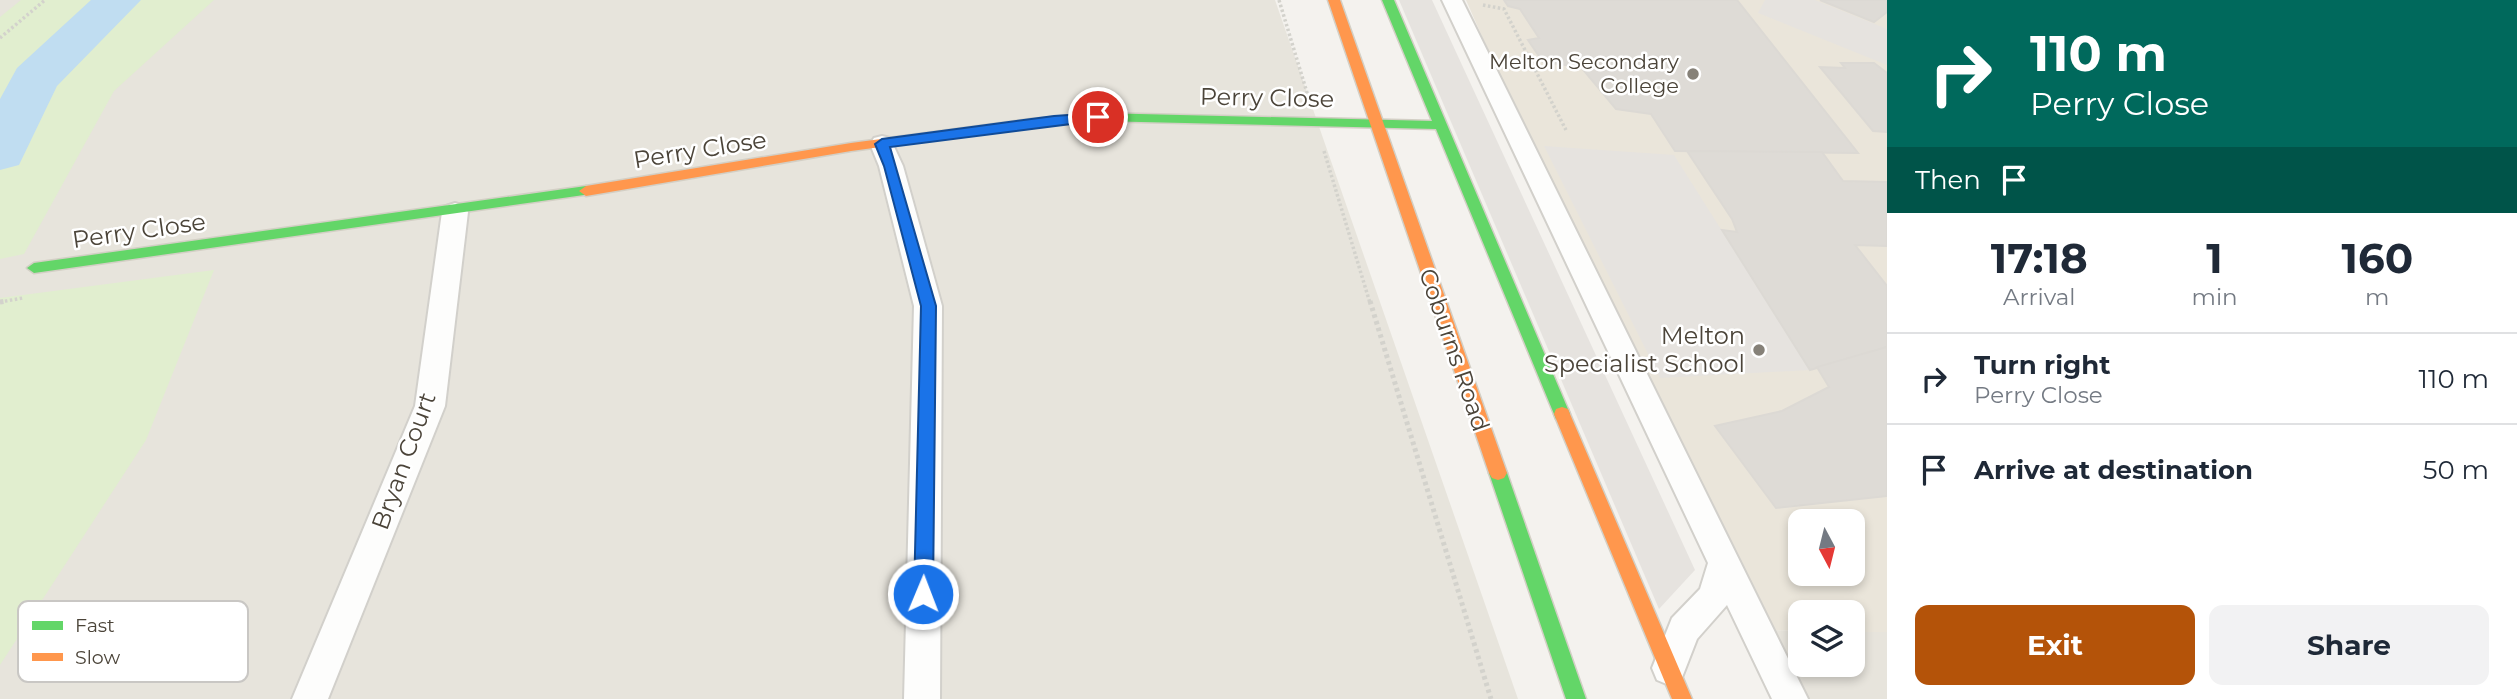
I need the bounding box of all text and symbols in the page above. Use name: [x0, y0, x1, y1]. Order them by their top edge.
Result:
text: 110 m: [2030, 24, 2167, 83]
icon: right: [1915, 28, 2006, 119]
place label: Melton Secondary College: [1489, 49, 1680, 98]
marker: Melton Secondary College: [1685, 66, 1701, 82]
street label: Perry Close: [1200, 82, 1334, 113]
text: Perry Close: [2030, 84, 2209, 123]
pin: [1068, 87, 1128, 147]
icon: arrive: [1079, 98, 1117, 136]
street label: Perry Close: [631, 125, 769, 174]
icon: arrive: [1995, 161, 2033, 199]
text: Then: [1915, 164, 1981, 196]
street label: Perry Close: [70, 207, 207, 254]
text: 17:18: [1991, 232, 2088, 284]
text: 1: [2206, 232, 2223, 284]
text: 160: [2341, 232, 2413, 284]
street label: Coburns Road: [1413, 265, 1496, 435]
text: Arrival: [2003, 283, 2076, 311]
text: min: [2191, 283, 2238, 311]
text: m: [2365, 283, 2390, 311]
place label: Melton Specialist School: [1544, 321, 1745, 378]
marker: Melton Specialist School: [1751, 342, 1767, 358]
text: Turn right: [1974, 349, 2110, 381]
icon: right: [1915, 360, 1953, 398]
text: 110 m: [2419, 363, 2489, 395]
text: Perry Close: [1974, 381, 2103, 409]
street label: Bryan Court: [365, 388, 442, 534]
icon: arrive: [1915, 451, 1953, 489]
text: Arrive at destination: [1974, 454, 2253, 486]
text: 50 m: [2423, 454, 2489, 486]
north arrow: [1788, 509, 1866, 586]
map controls: [1788, 509, 1865, 677]
position arrow: [886, 557, 960, 631]
button: layers: [1788, 600, 1865, 677]
legend: [18, 601, 248, 682]
button: Exit: [1915, 605, 2195, 685]
button: Share: [2209, 605, 2489, 685]
text: Fast: [75, 614, 115, 637]
text: Slow: [75, 646, 120, 669]

